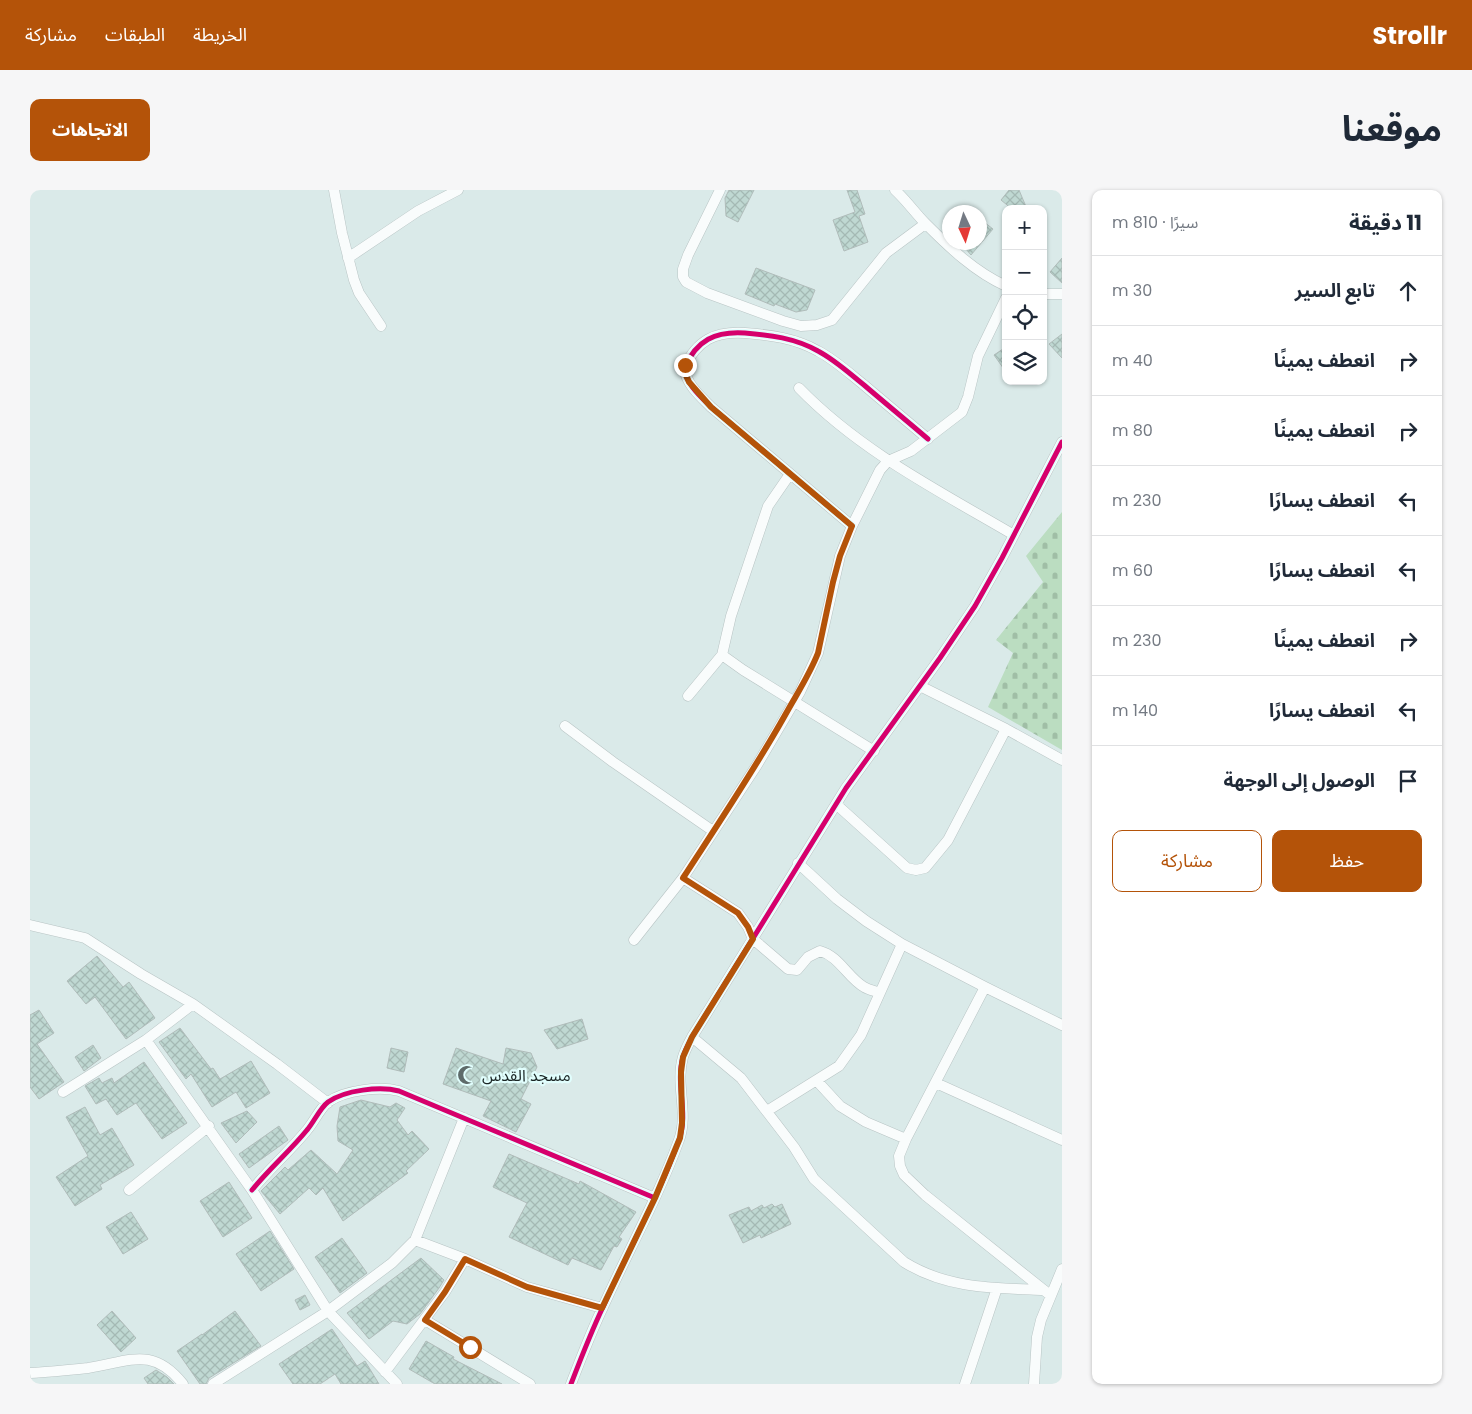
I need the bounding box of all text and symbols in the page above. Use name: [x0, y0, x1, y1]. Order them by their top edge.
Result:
text: Strollr: [1373, 19, 1447, 52]
text: مشاركة: [25, 22, 77, 47]
text: الطبقات: [105, 22, 165, 47]
text: الخريطة: [193, 22, 247, 47]
button: الاتجاهات: [30, 99, 150, 161]
text: موقعنا: [1342, 104, 1442, 153]
north arrow: [942, 205, 987, 250]
map controls: [1002, 205, 1047, 385]
button: +: [1002, 205, 1047, 250]
text: 11 دقيقة: [1349, 208, 1422, 237]
text: سيرًا · 810 m: [1112, 211, 1198, 234]
button: −: [1002, 250, 1047, 295]
text: تابع السير: [1295, 277, 1375, 304]
icon: ahead: [1394, 277, 1422, 305]
text: 30 m: [1112, 279, 1152, 302]
button: locate: [1002, 295, 1047, 340]
button: layers: [1002, 340, 1047, 385]
text: انعطف يمينًا: [1274, 347, 1375, 374]
icon: right: [1394, 347, 1422, 375]
text: 40 m: [1112, 349, 1153, 372]
route end: [674, 354, 697, 377]
text: انعطف يمينًا: [1274, 417, 1375, 444]
icon: right: [1394, 417, 1422, 445]
text: 80 m: [1112, 419, 1153, 442]
text: انعطف يسارًا: [1269, 487, 1375, 514]
icon: left: [1394, 487, 1422, 515]
text: 230 m: [1112, 489, 1161, 512]
text: انعطف يسارًا: [1269, 557, 1375, 584]
icon: left: [1394, 557, 1422, 585]
text: 60 m: [1112, 559, 1153, 582]
text: انعطف يمينًا: [1274, 627, 1375, 654]
icon: right: [1394, 627, 1422, 655]
text: 230 m: [1112, 629, 1161, 652]
text: انعطف يسارًا: [1269, 697, 1375, 724]
icon: left: [1394, 697, 1422, 725]
text: 140 m: [1112, 699, 1158, 722]
text: الوصول إلى الوجهة: [1223, 767, 1375, 794]
icon: arrive: [1394, 767, 1422, 795]
button: مشاركة: [1112, 830, 1262, 892]
button: حفظ: [1272, 830, 1422, 892]
mosque icon: مسجد القدس: [456, 1064, 478, 1086]
place label: مسجد القدس: [482, 1064, 571, 1087]
route start: [459, 1336, 482, 1359]

